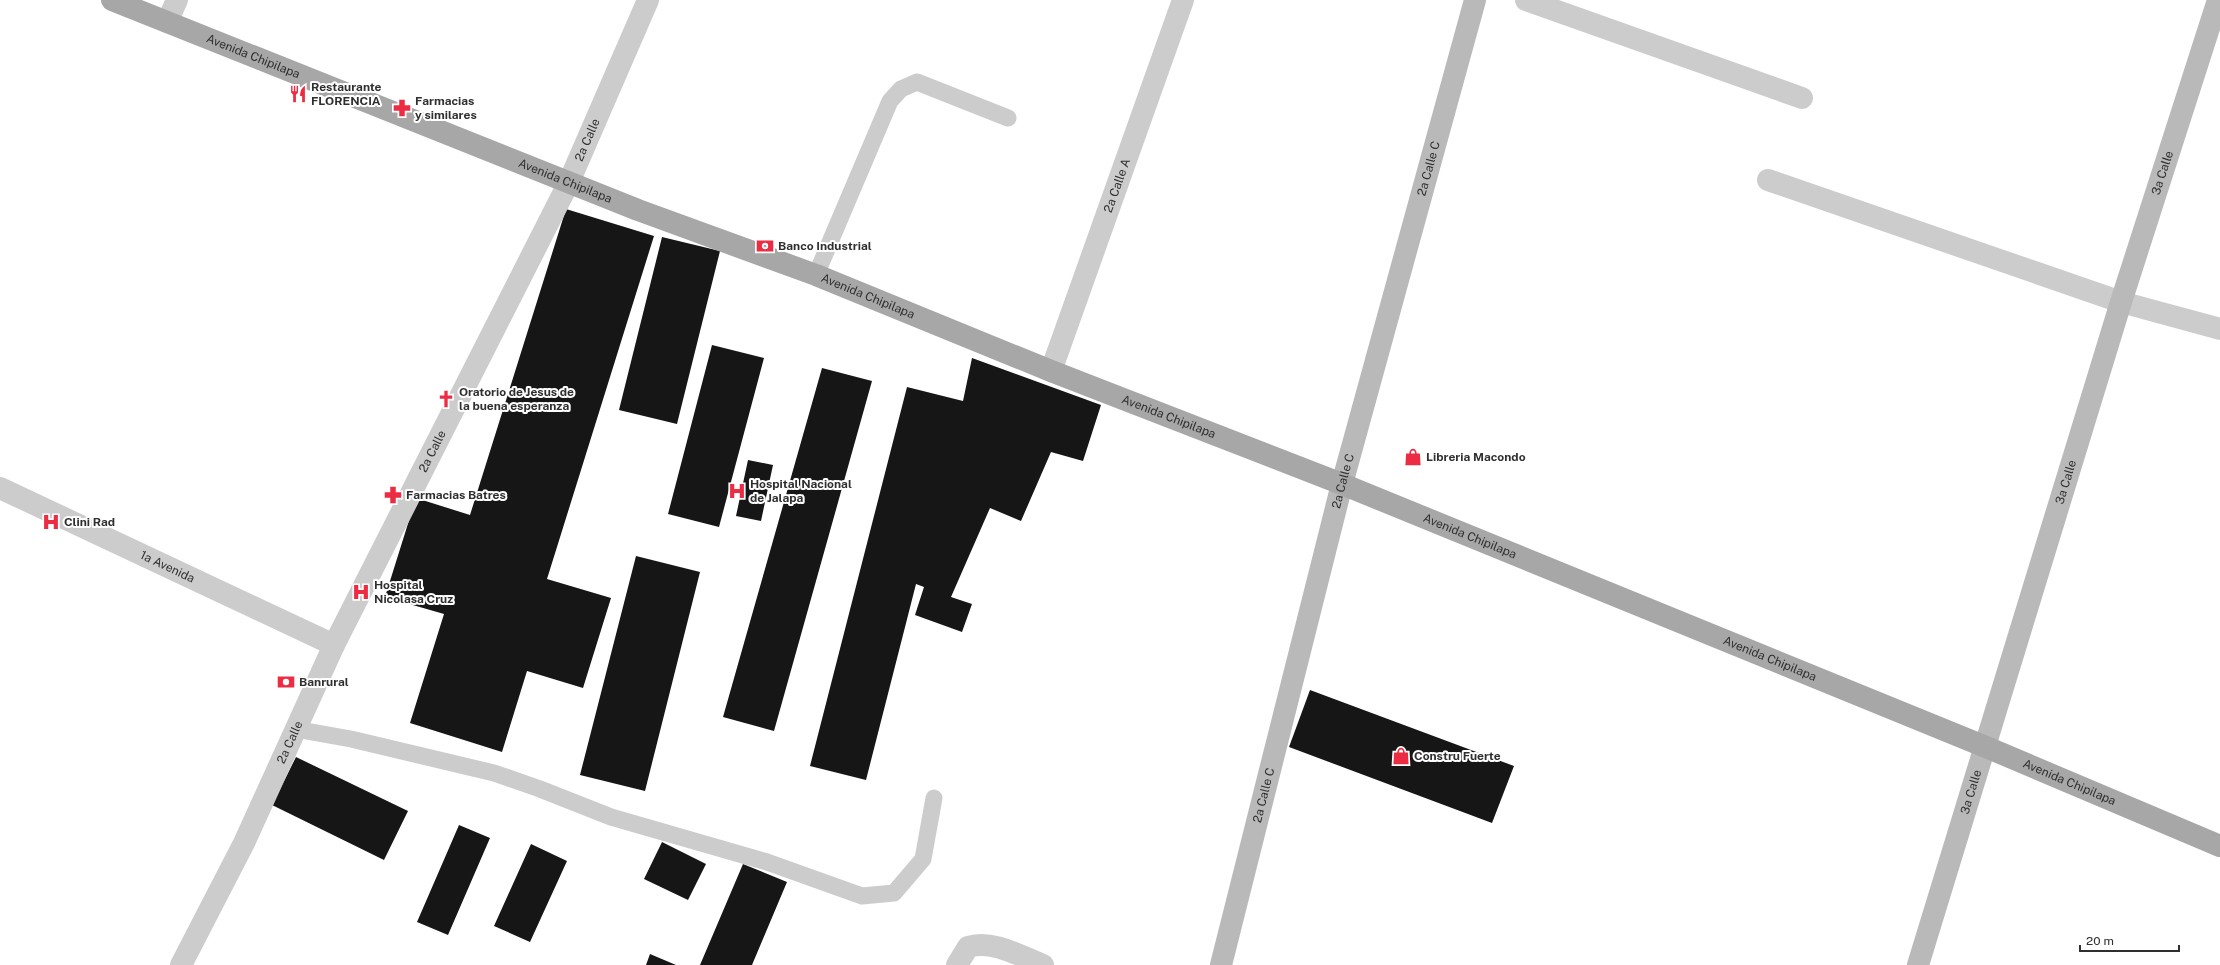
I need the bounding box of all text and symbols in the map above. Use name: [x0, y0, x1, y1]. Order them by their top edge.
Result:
street label: Avenida Chipilapa: [204, 31, 302, 81]
place label: Restaurante FLORENCIA: [311, 80, 382, 108]
restaurant icon: Restaurante FLORENCIA: [288, 84, 308, 104]
place label: Farmacias y similares: [415, 94, 477, 122]
pharmacy icon: Farmacias y similares: [392, 98, 412, 118]
street label: 2a Calle: [572, 116, 603, 163]
street label: 2a Calle C: [1414, 140, 1443, 198]
street label: 3a Calle: [2149, 149, 2176, 197]
street label: Avenida Chipilapa: [516, 156, 614, 206]
street label: 2a Calle A: [1101, 156, 1133, 214]
bank icon: Banco Industrial: [755, 236, 775, 256]
place label: Banco Industrial: [778, 239, 872, 253]
street label: Avenida Chipilapa: [819, 271, 917, 322]
place label: Oratorio de Jesus de la buena esperanza: [459, 385, 574, 413]
church icon: Oratorio de Jesus de la buena esperanza: [436, 389, 456, 409]
street label: Avenida Chipilapa: [1120, 392, 1218, 441]
street label: 2a Calle: [416, 428, 449, 475]
shop icon: Libreria Macondo: [1403, 447, 1423, 467]
place label: Libreria Macondo: [1426, 450, 1526, 464]
street label: 2a Calle C: [1329, 452, 1357, 510]
street label: 3a Calle: [2052, 458, 2079, 506]
place label: Hospital Nacional de Jalapa: [750, 477, 852, 505]
hospital icon: Hospital Nacional de Jalapa: [727, 481, 747, 501]
pharmacy icon: Farmacias Batres: [383, 485, 403, 505]
place label: Farmacias Batres: [406, 488, 506, 502]
street label: Avenida Chipilapa: [1421, 511, 1519, 562]
hospital icon: Clini Rad: [41, 512, 61, 532]
place label: Clini Rad: [64, 515, 115, 529]
street label: 1a Avenida: [138, 548, 197, 586]
place label: Hospital Nicolasa Cruz: [374, 578, 453, 606]
hospital icon: Hospital Nicolasa Cruz: [351, 582, 371, 602]
street label: Avenida Chipilapa: [1721, 633, 1819, 684]
bank icon: Banrural: [276, 672, 296, 692]
place label: Banrural: [299, 675, 349, 689]
street label: 2a Calle: [274, 719, 306, 766]
shop icon: Constru Fuerte: [1391, 746, 1411, 766]
place label: Constru Fuerte: [1414, 749, 1501, 763]
street label: Avenida Chipilapa: [2021, 756, 2118, 808]
street label: 2a Calle C: [1250, 766, 1277, 824]
street label: 3a Calle: [1958, 768, 1984, 816]
scale bar: [2080, 927, 2179, 953]
text: 20 m: [2086, 934, 2114, 948]

